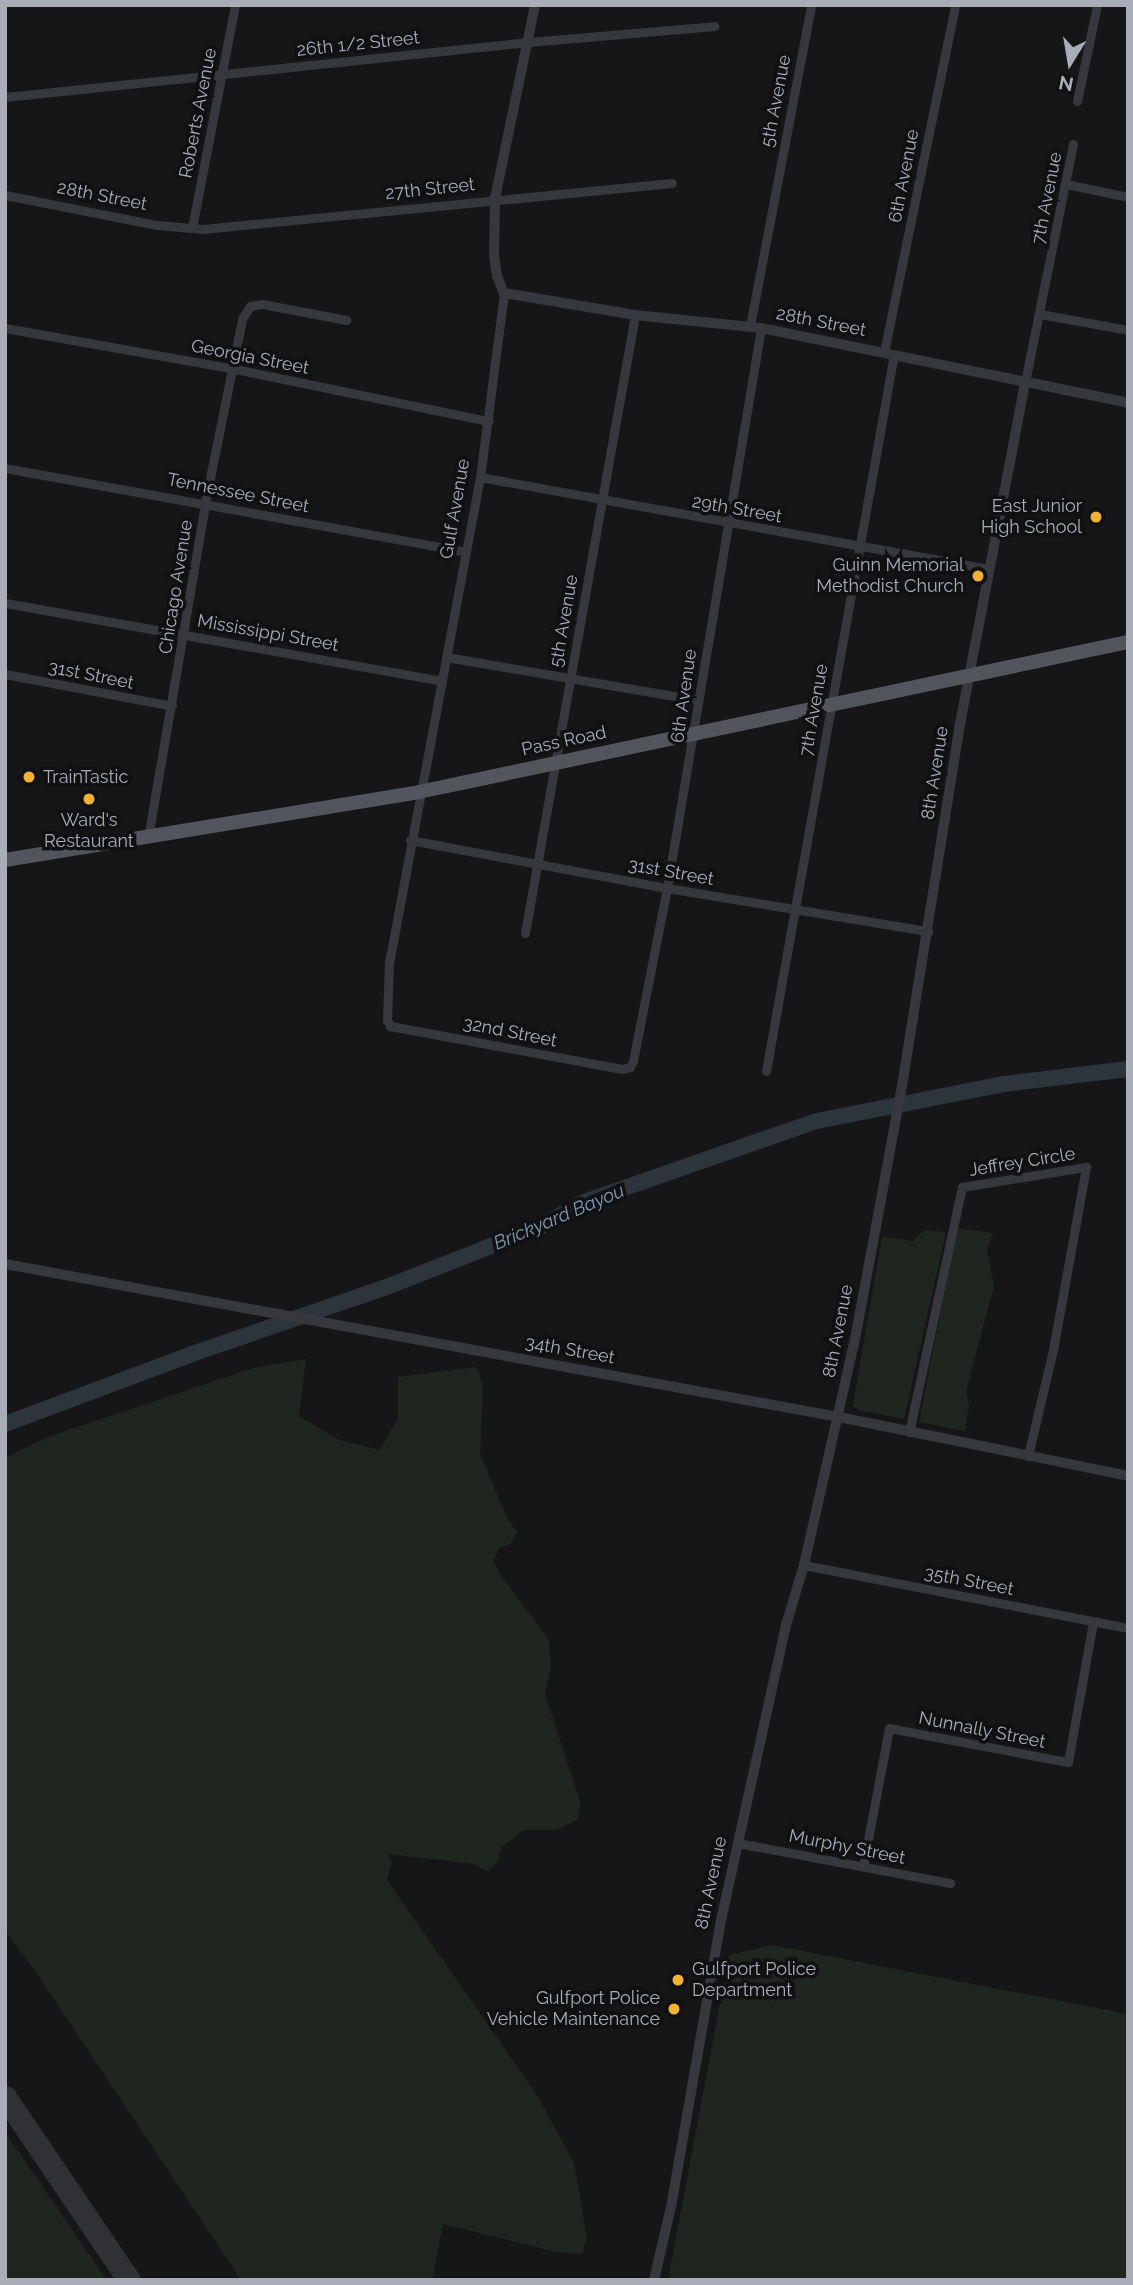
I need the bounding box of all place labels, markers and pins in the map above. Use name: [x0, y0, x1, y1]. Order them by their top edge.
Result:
place label: East Junior High School: [981, 496, 1082, 538]
marker: East Junior High School: [1088, 509, 1104, 525]
place label: Guinn Memorial Methodist Church: [816, 555, 964, 598]
marker: Guinn Memorial Methodist Church: [970, 568, 986, 584]
place label: TrainTastic: [43, 766, 128, 788]
marker: TrainTastic: [21, 769, 37, 785]
marker: Ward's Restaurant: [81, 791, 97, 807]
place label: Ward's Restaurant: [44, 810, 134, 852]
place label: Gulfport Police Department: [692, 1959, 816, 2002]
marker: Gulfport Police Department: [670, 1972, 686, 1988]
place label: Gulfport Police Vehicle Maintenance: [487, 1988, 660, 2030]
marker: Gulfport Police Vehicle Maintenance: [666, 2001, 682, 2017]

